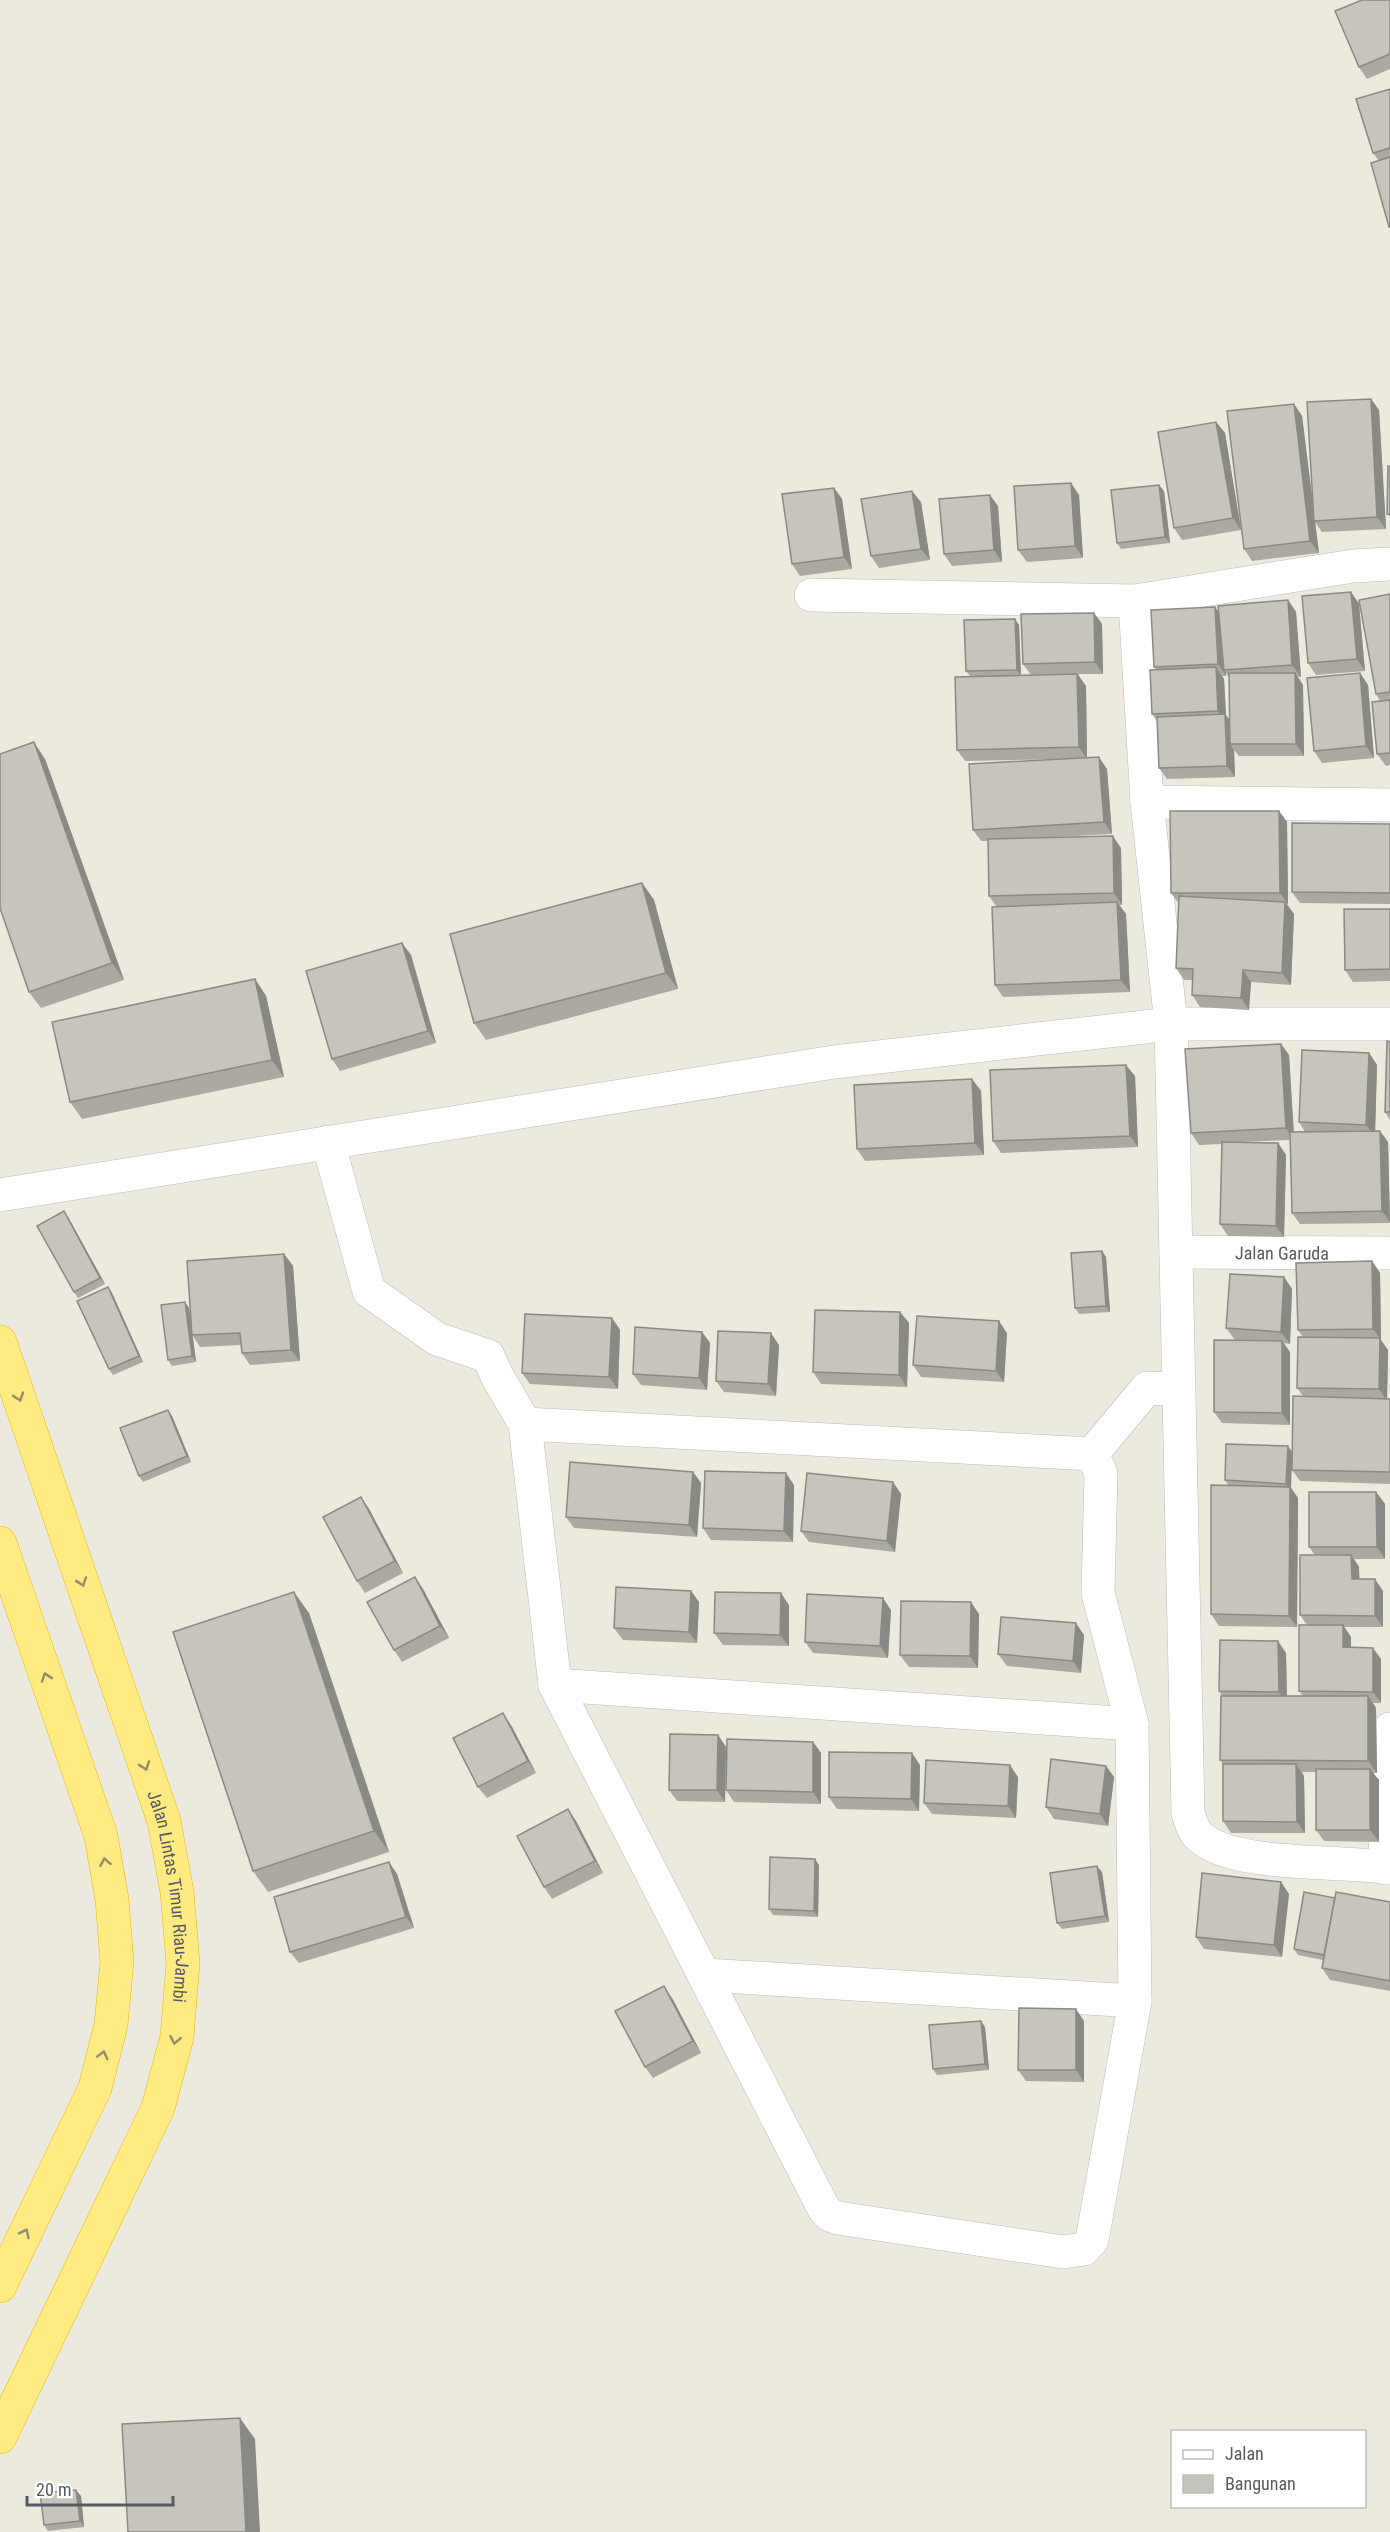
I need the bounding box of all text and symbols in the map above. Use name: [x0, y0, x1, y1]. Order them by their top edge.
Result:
street label: Jalan Garuda: [1235, 1242, 1329, 1263]
one-way arrow: [12, 1391, 24, 1402]
one-way arrow: [75, 1576, 87, 1587]
one-way arrow: [41, 1672, 53, 1683]
one-way arrow: [138, 1760, 151, 1771]
street label: Jalan Lintas Timur Riau-Jambi: [144, 1787, 194, 2004]
one-way arrow: [99, 1858, 112, 1868]
one-way arrow: [169, 2035, 182, 2045]
one-way arrow: [96, 2050, 108, 2061]
one-way arrow: [18, 2229, 30, 2240]
legend: [1171, 2430, 1366, 2508]
text: Jalan: [1225, 2443, 1264, 2464]
scale bar: [27, 2469, 172, 2507]
text: Bangunan: [1225, 2473, 1296, 2494]
text: 20 m: [36, 2479, 71, 2500]

